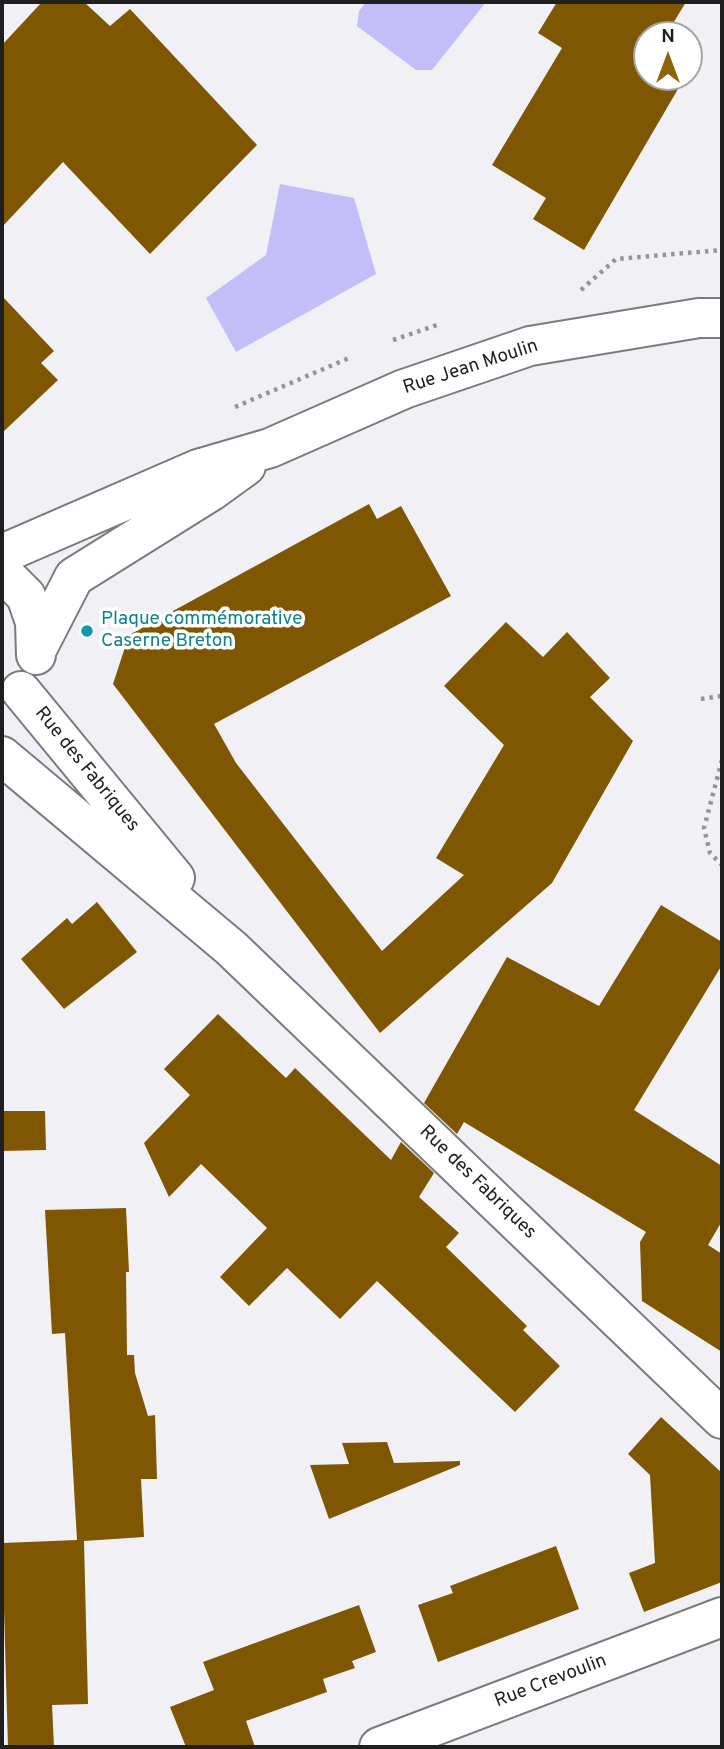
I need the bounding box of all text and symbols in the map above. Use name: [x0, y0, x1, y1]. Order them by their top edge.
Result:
north arrow: [633, 21, 703, 91]
text: N: [661, 25, 675, 49]
street label: Rue Jean Moulin: [401, 335, 541, 401]
place label: Plaque commémorative Caserne Breton: [101, 609, 302, 653]
marker: Plaque commémorative Caserne Breton: [79, 623, 95, 639]
street label: Rue des Fabriques: [29, 703, 143, 837]
street label: Rue des Fabriques: [414, 1121, 540, 1245]
street label: Rue Crevoulin: [492, 1650, 610, 1714]

